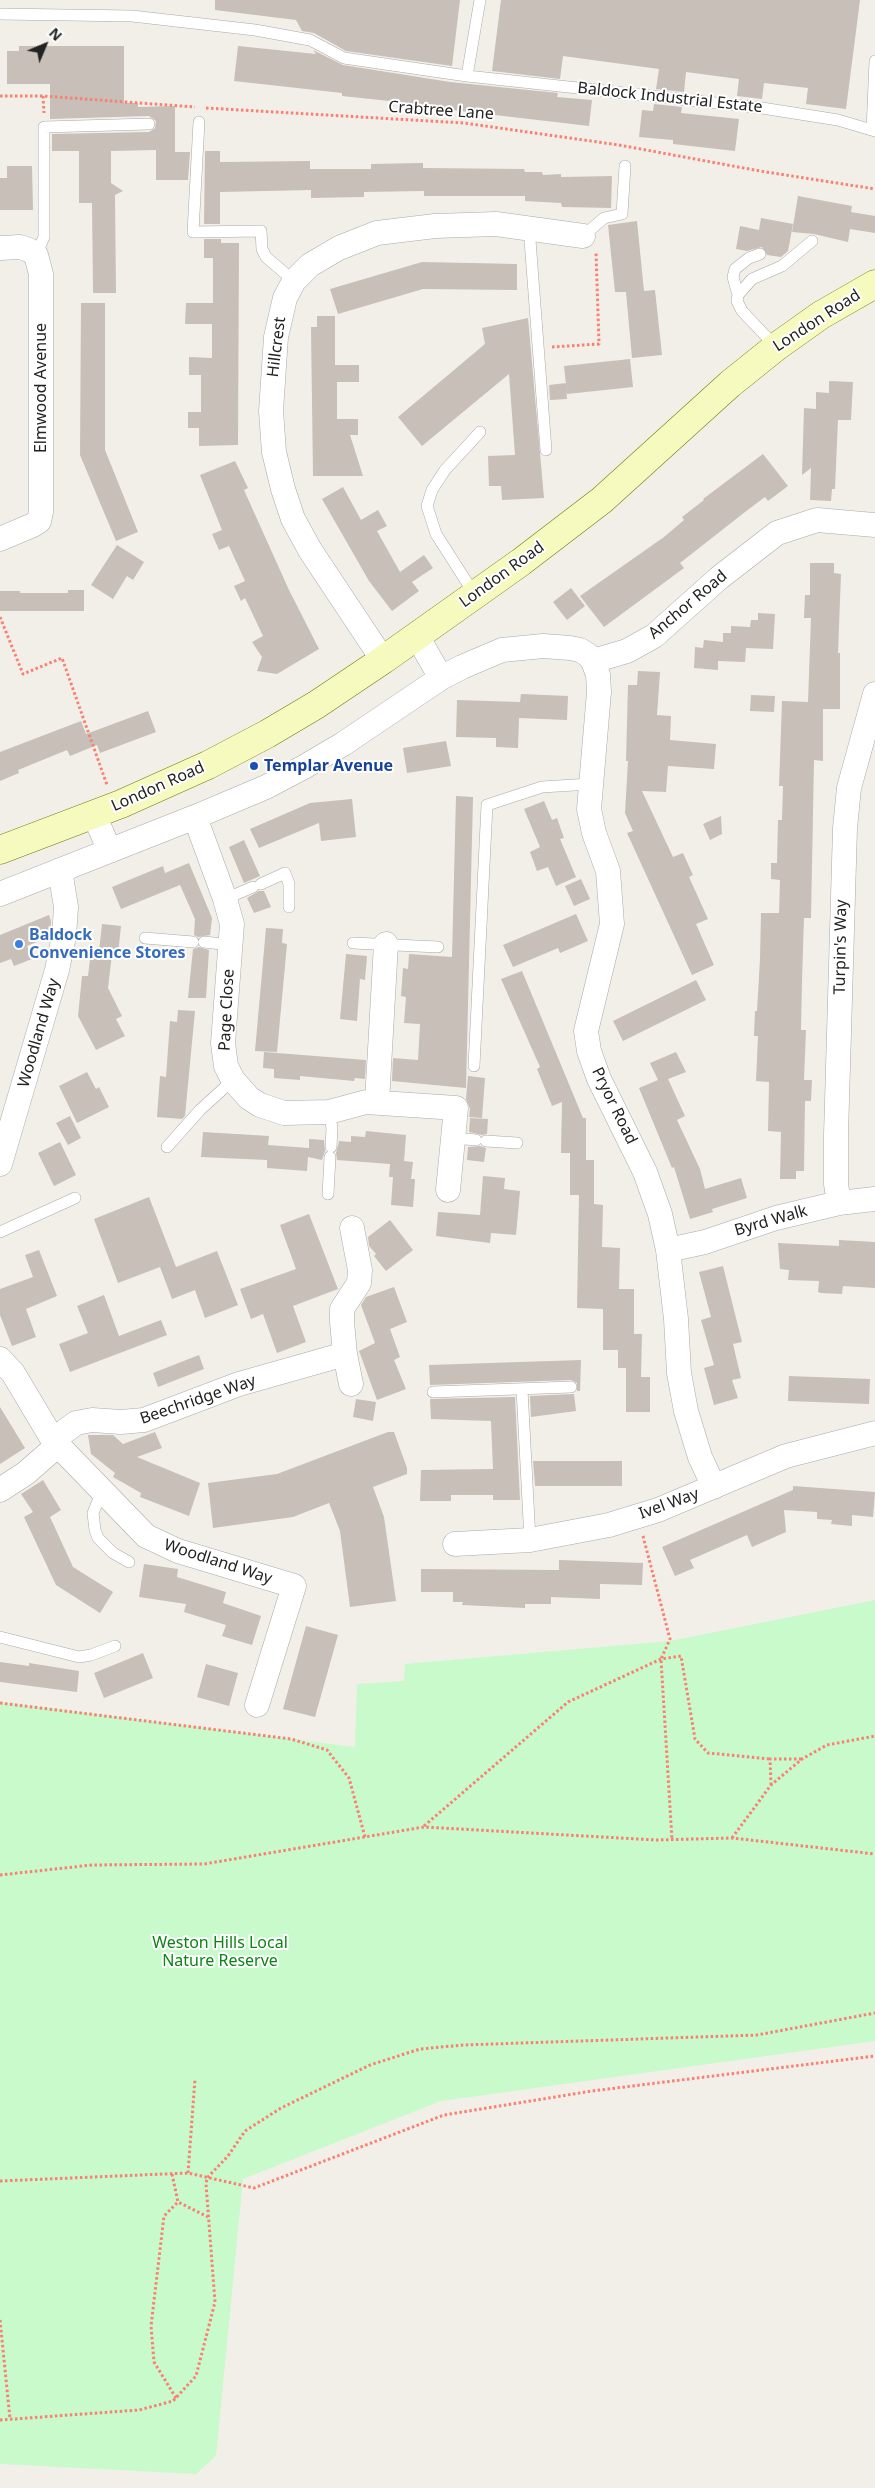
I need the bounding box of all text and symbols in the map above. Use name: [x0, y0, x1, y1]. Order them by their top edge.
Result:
north arrow: [20, 20, 70, 70]
text: N: [45, 23, 67, 45]
street label: Baldock Industrial Estate: [577, 79, 763, 117]
street label: Crabtree Lane: [388, 98, 494, 124]
street label: London Road: [770, 286, 864, 356]
street label: Hillcrest: [264, 316, 290, 378]
street label: Elmwood Avenue: [31, 323, 51, 453]
street label: London Road: [456, 538, 548, 612]
street label: Anchor Road: [645, 567, 731, 643]
place label: Templar Avenue: [264, 756, 393, 776]
street label: London Road: [108, 758, 208, 816]
marker: Templar Avenue: [248, 760, 260, 772]
street label: Turpin's Way: [831, 899, 851, 995]
place label: Baldock Convenience Stores: [29, 925, 186, 963]
marker: Baldock Convenience Stores: [13, 938, 25, 950]
street label: Page Close: [215, 968, 239, 1052]
street label: Woodland Way: [14, 976, 64, 1090]
street label: Pryor Road: [587, 1064, 641, 1148]
street label: Byrd Walk: [732, 1201, 810, 1241]
street label: Beechridge Way: [138, 1371, 258, 1429]
street label: Ivel Way: [636, 1484, 702, 1524]
street label: Woodland Way: [162, 1535, 274, 1589]
park label: Weston Hills Local Nature Reserve: [152, 1933, 288, 1971]

